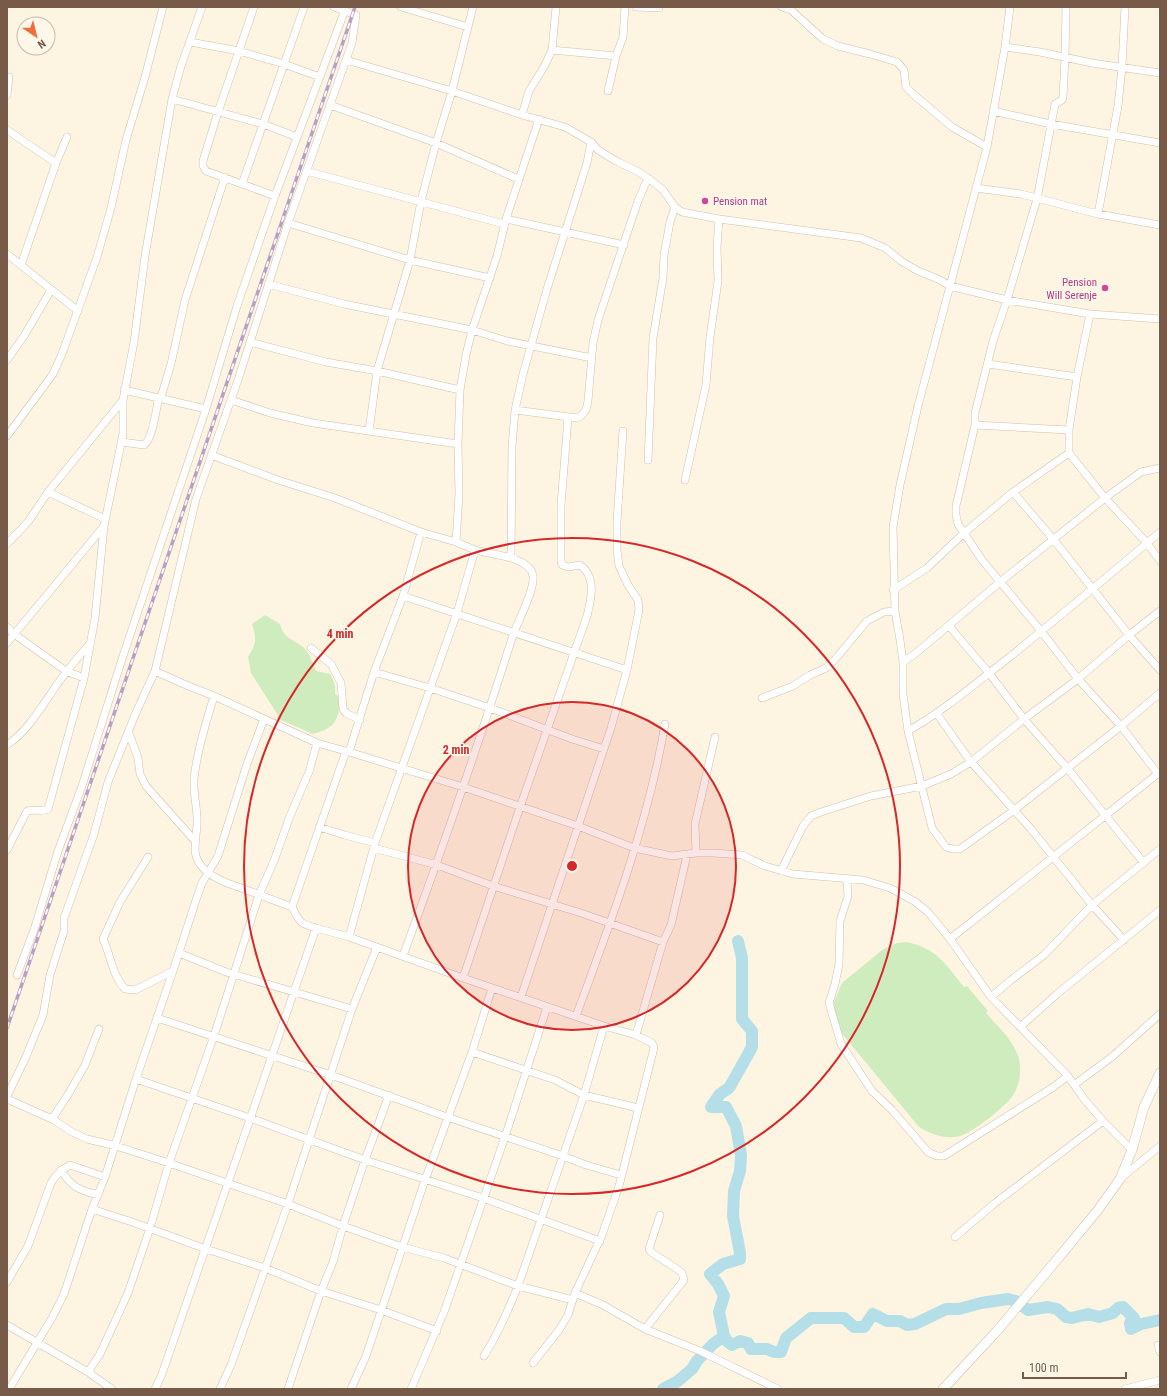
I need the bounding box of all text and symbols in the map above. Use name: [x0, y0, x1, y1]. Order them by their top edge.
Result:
north arrow: [16, 16, 56, 56]
text: N: [35, 37, 48, 51]
place label: Pension mat: [713, 195, 767, 208]
marker: Pension mat: [700, 196, 710, 206]
place label: Pension Will Serenje: [1046, 276, 1097, 302]
marker: Pension Will Serenje: [1100, 283, 1110, 293]
text: 4 min: [327, 627, 353, 641]
text: 2 min: [443, 743, 469, 757]
centre of rings: [565, 859, 579, 873]
scale bar: [1023, 1354, 1126, 1380]
text: 100 m: [1029, 1361, 1059, 1375]

